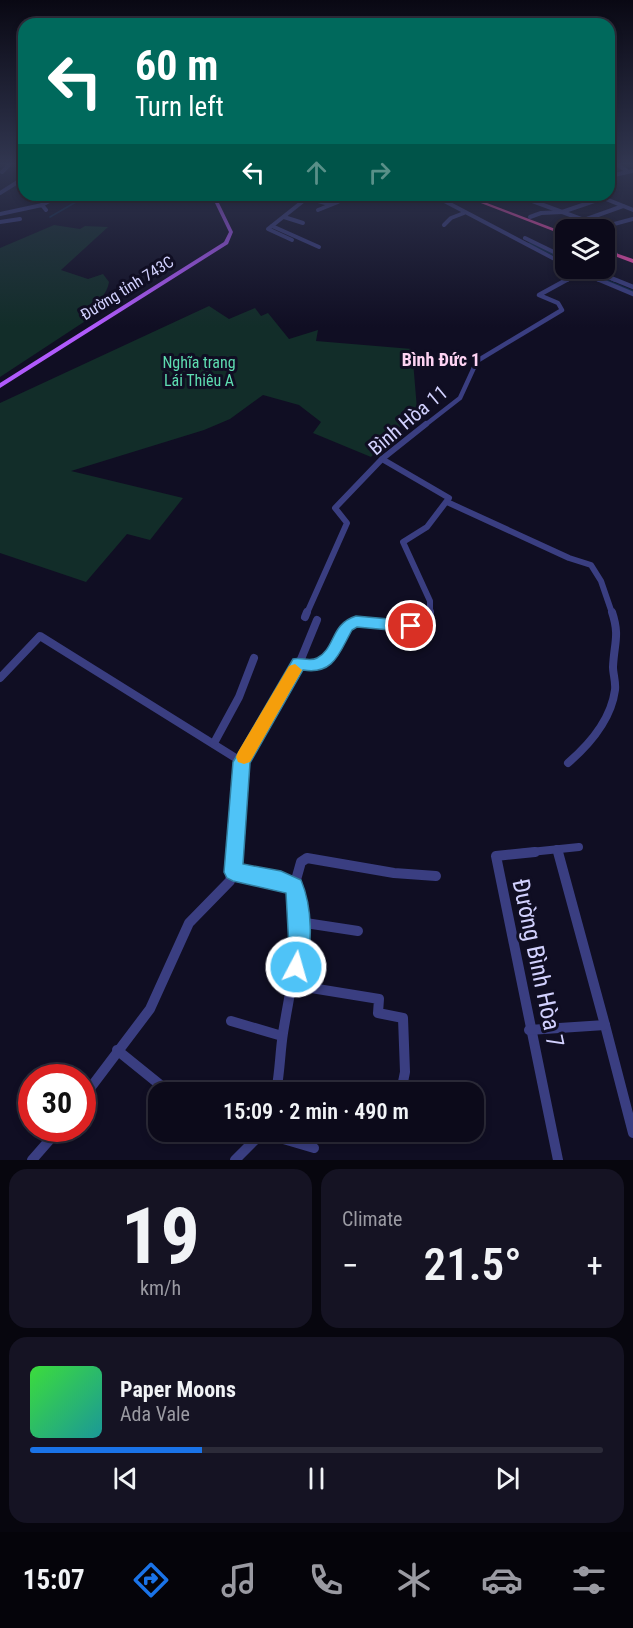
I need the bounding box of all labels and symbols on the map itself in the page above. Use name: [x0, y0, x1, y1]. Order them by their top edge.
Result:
street label: Đường tỉnh 743C: [77, 252, 177, 324]
district label: Bình Đức 1: [402, 349, 480, 370]
park label: Nghĩa trang Lái Thiêu A: [162, 353, 236, 390]
street label: Bình Hòa 11: [364, 380, 452, 460]
pin: [385, 600, 436, 651]
street label: Đường Bình Hòa 7: [506, 876, 570, 1050]
position arrow: [264, 935, 328, 999]
speed limit sign: 30: [18, 1064, 96, 1142]

